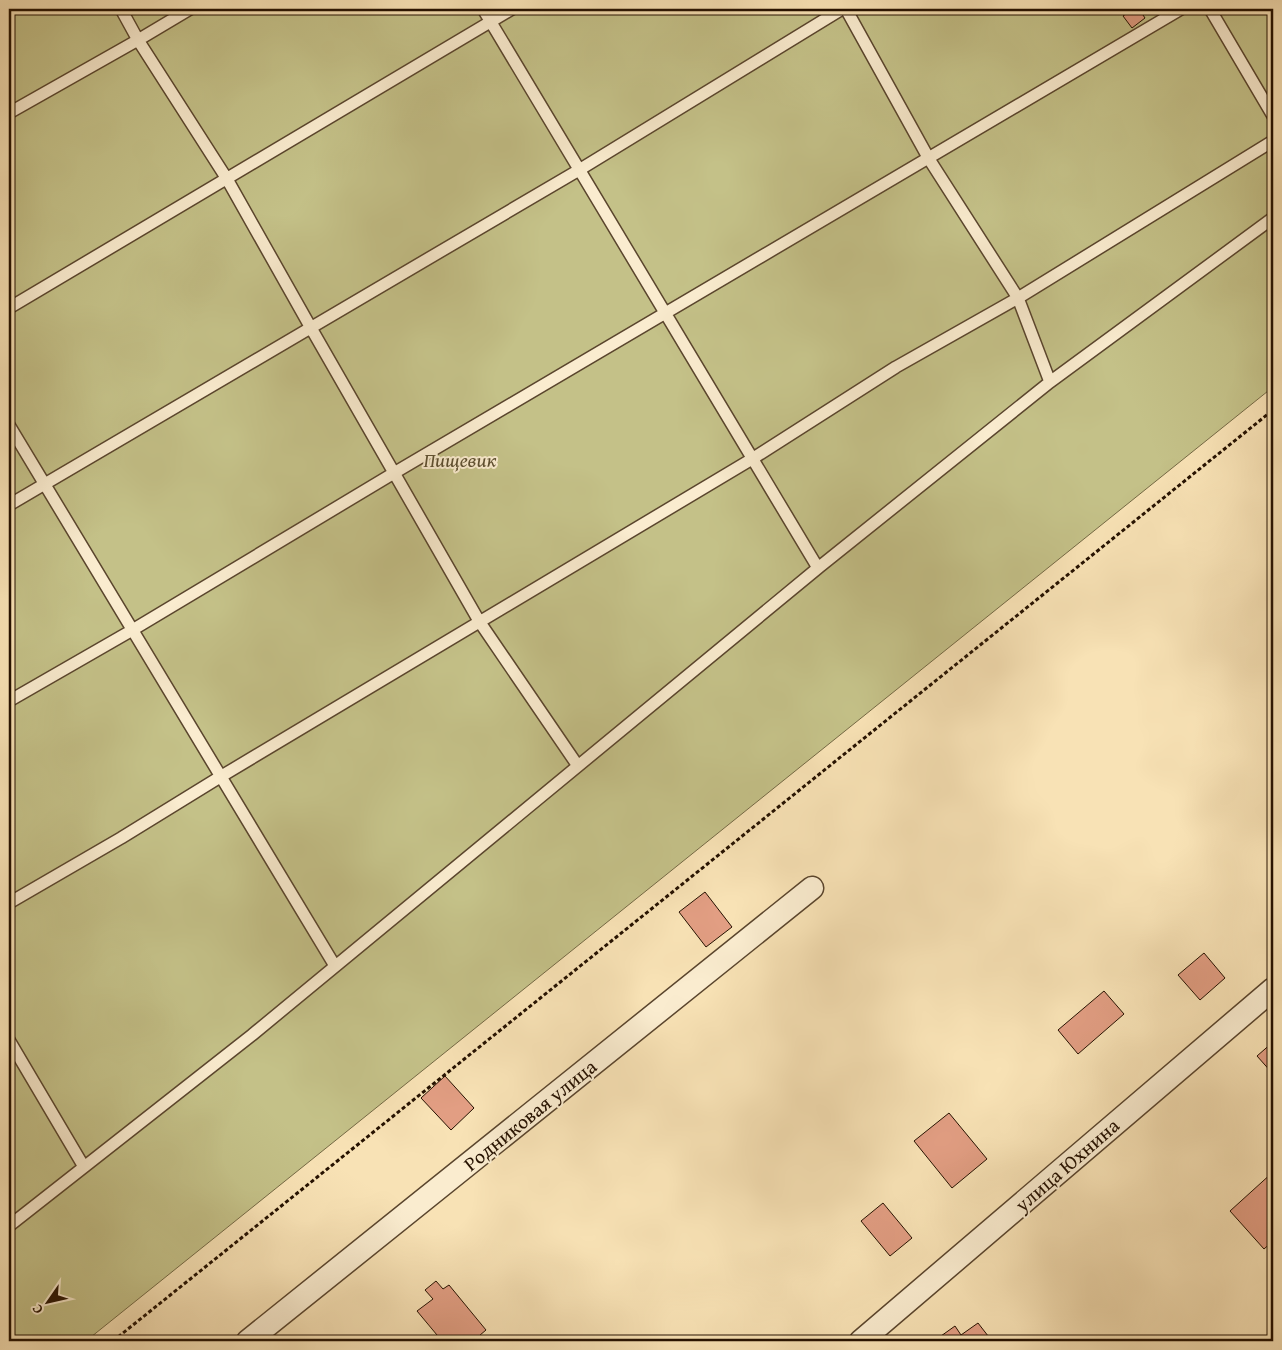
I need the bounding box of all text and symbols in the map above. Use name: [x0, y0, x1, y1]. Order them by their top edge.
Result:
park label: Пищевик: [423, 445, 497, 474]
street label: Родниковая улица: [457, 1052, 603, 1177]
street label: улица Юхнина: [1007, 1111, 1126, 1219]
north arrow: [22, 1278, 72, 1328]
text: С: [27, 1300, 48, 1318]

